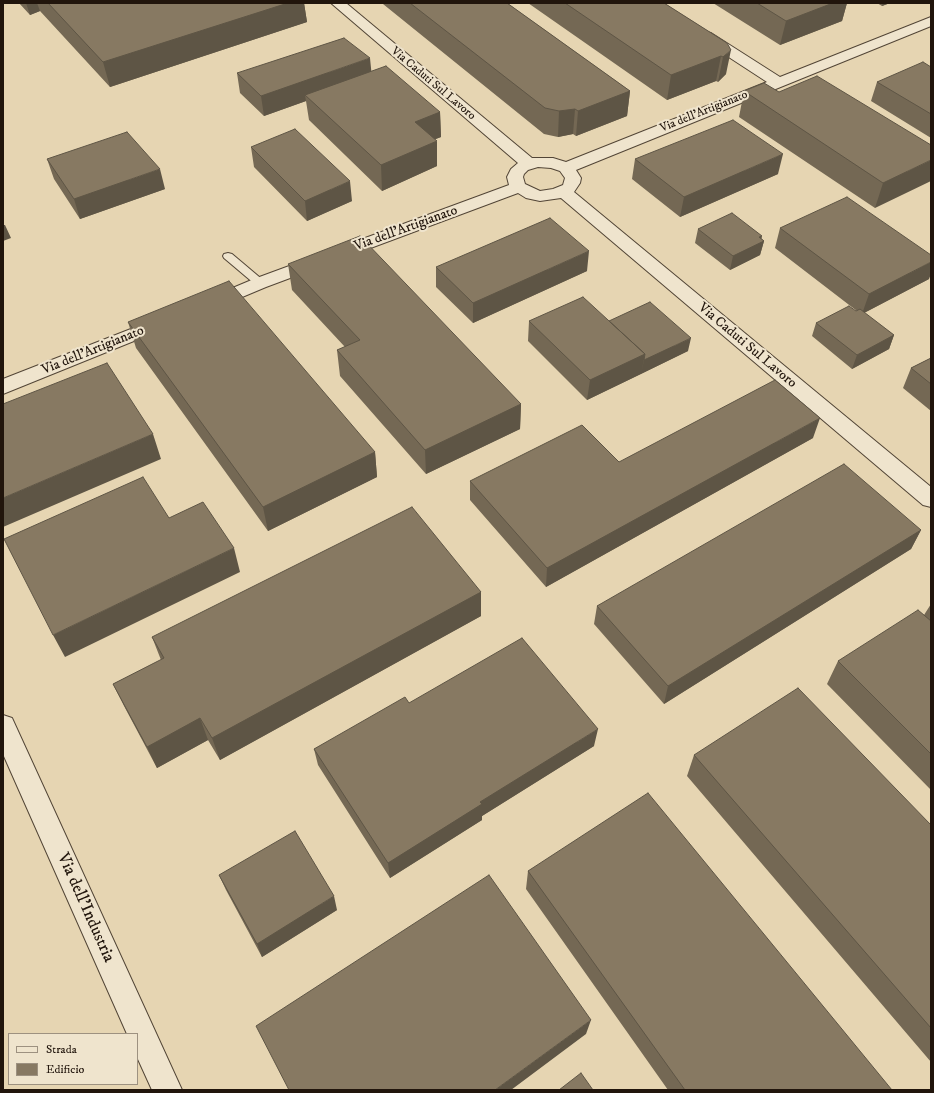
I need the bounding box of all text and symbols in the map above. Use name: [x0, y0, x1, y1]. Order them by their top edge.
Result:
street label: Via Caduti Sul Lavoro: [388, 44, 478, 124]
street label: Via dell'Artigianato: [658, 88, 750, 136]
street label: Via dell'Artigianato: [352, 203, 460, 255]
street label: Via Caduti Sul Lavoro: [694, 300, 800, 392]
street label: Via dell'Artigianato: [39, 323, 147, 379]
street label: Via dell’Industria: [52, 850, 118, 966]
legend: [8, 1033, 138, 1085]
text: Strada: [46, 1042, 77, 1057]
text: Edificio: [46, 1062, 84, 1077]

